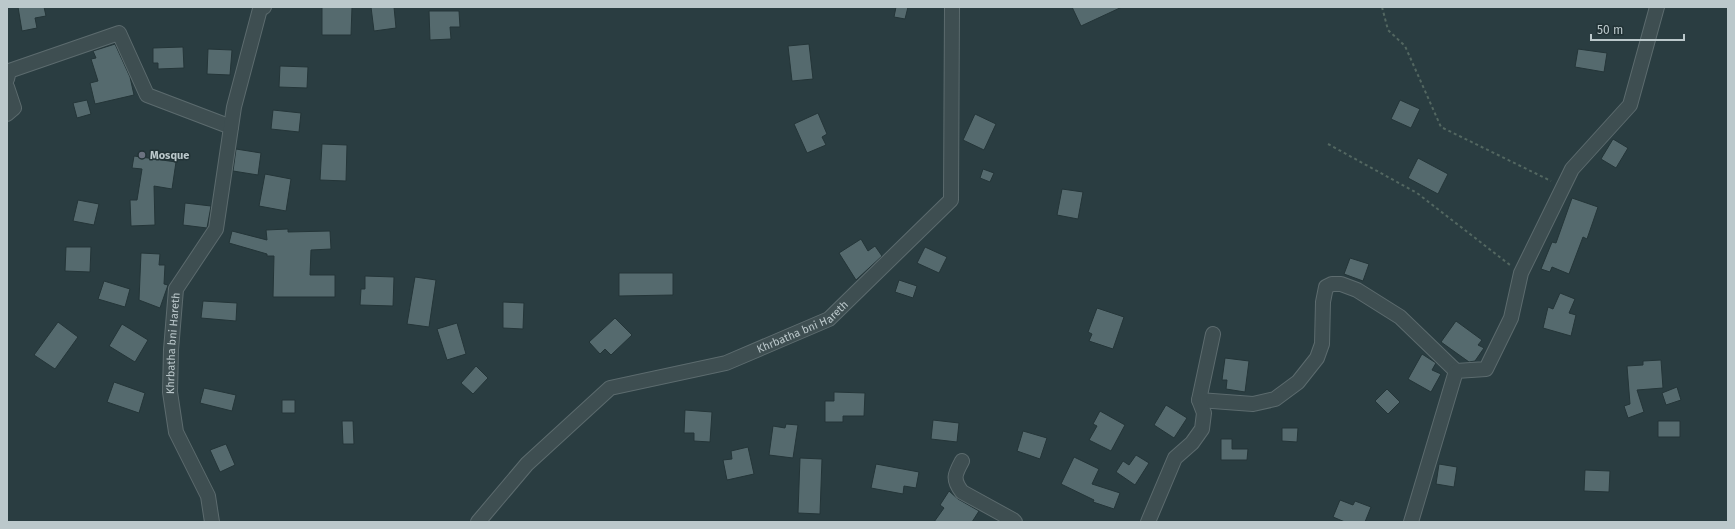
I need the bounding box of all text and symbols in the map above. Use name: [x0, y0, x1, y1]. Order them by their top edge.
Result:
scale bar: [1591, 16, 1684, 42]
text: 50 m: [1597, 23, 1623, 37]
place label: Mosque: [150, 149, 189, 162]
marker: Mosque: [137, 150, 147, 160]
street label: Khrbatha bni Hareth: [163, 292, 182, 394]
street label: Khrbatha bni Hareth: [755, 298, 851, 356]

